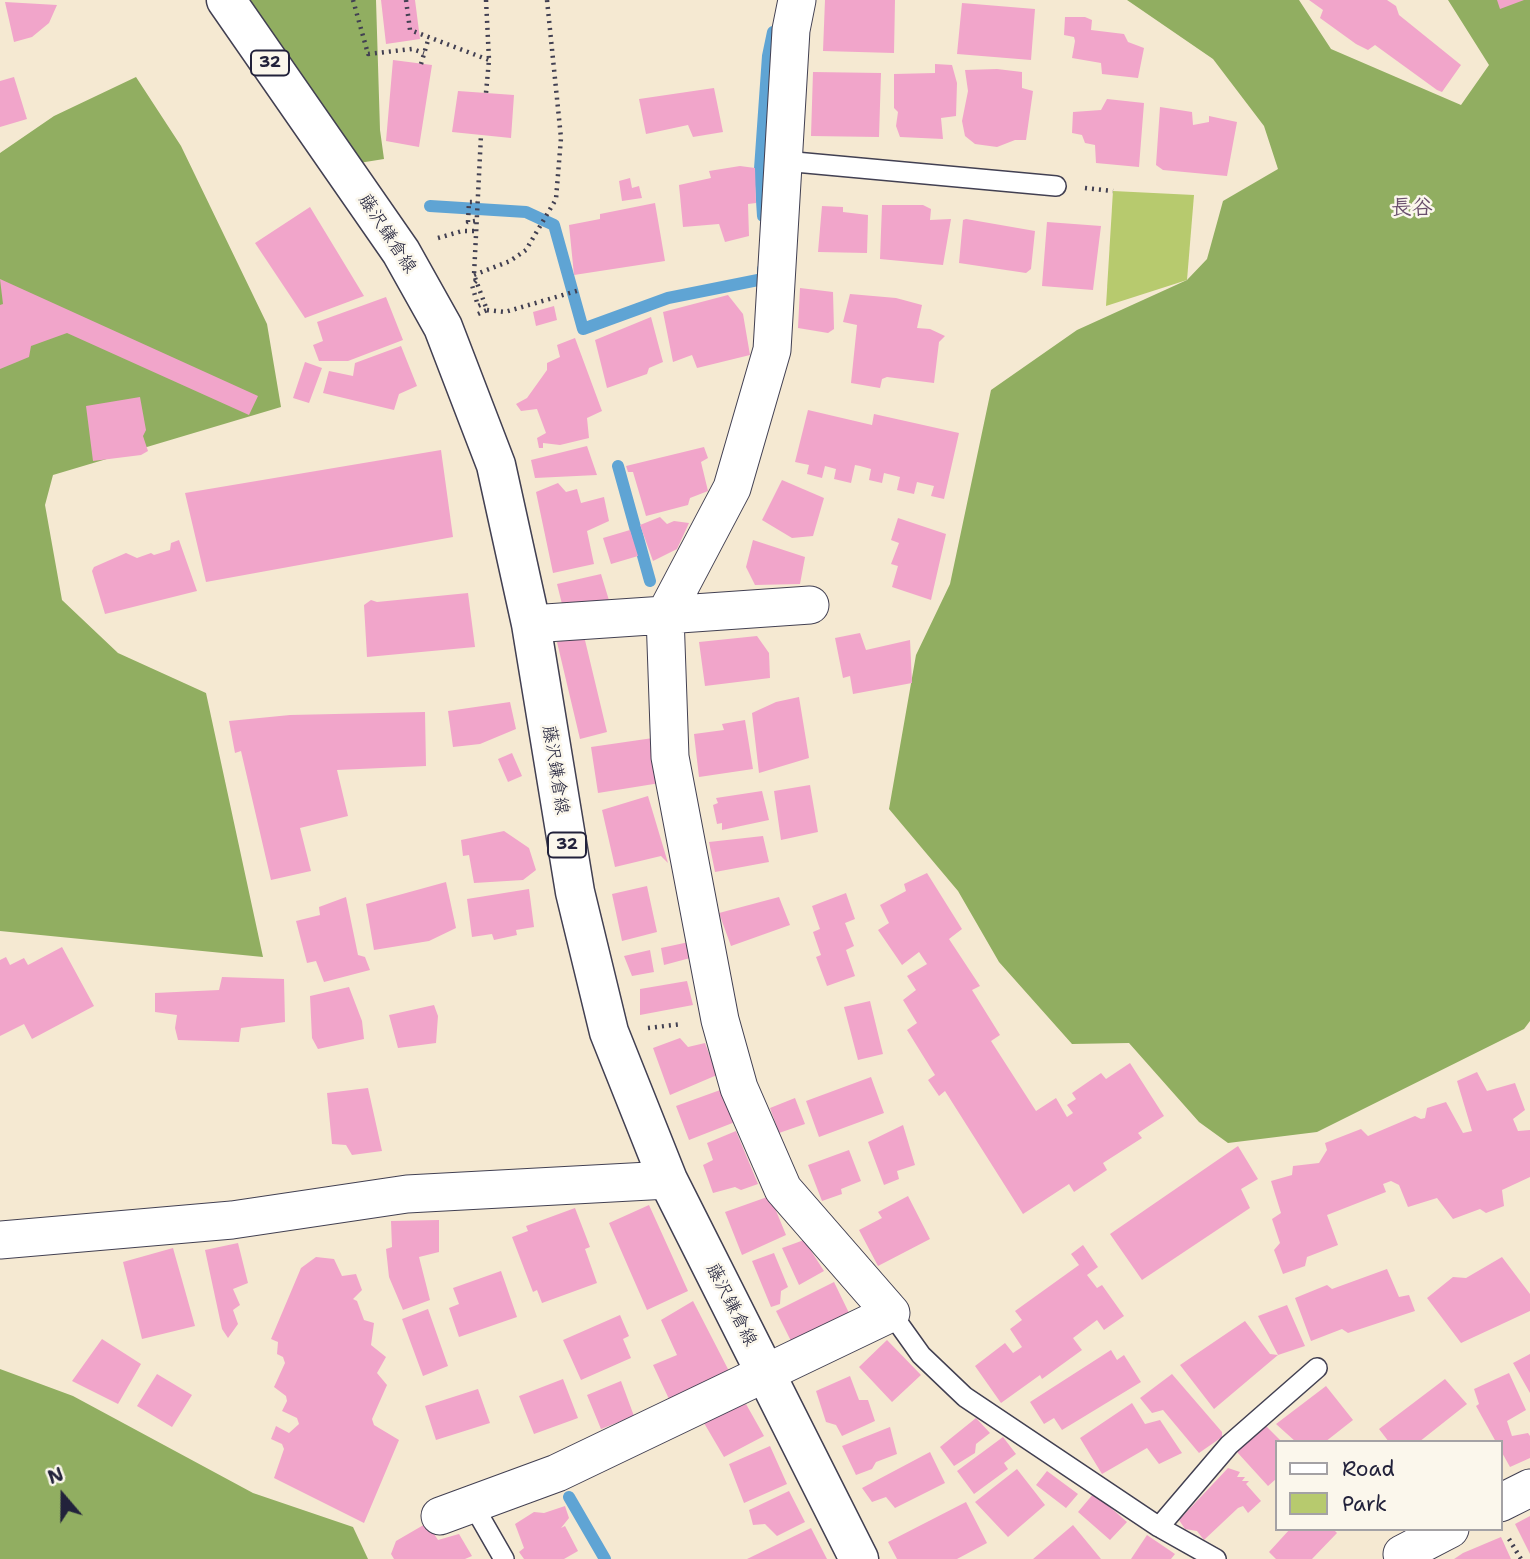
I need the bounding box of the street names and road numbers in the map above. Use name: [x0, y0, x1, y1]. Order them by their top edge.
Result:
road number: 32: [251, 50, 289, 76]
street label: 藤沢鎌倉線: [353, 190, 421, 278]
street label: 藤沢鎌倉線: [537, 724, 573, 816]
road number: 32: [548, 832, 586, 858]
street label: 藤沢鎌倉線: [701, 1260, 761, 1350]

